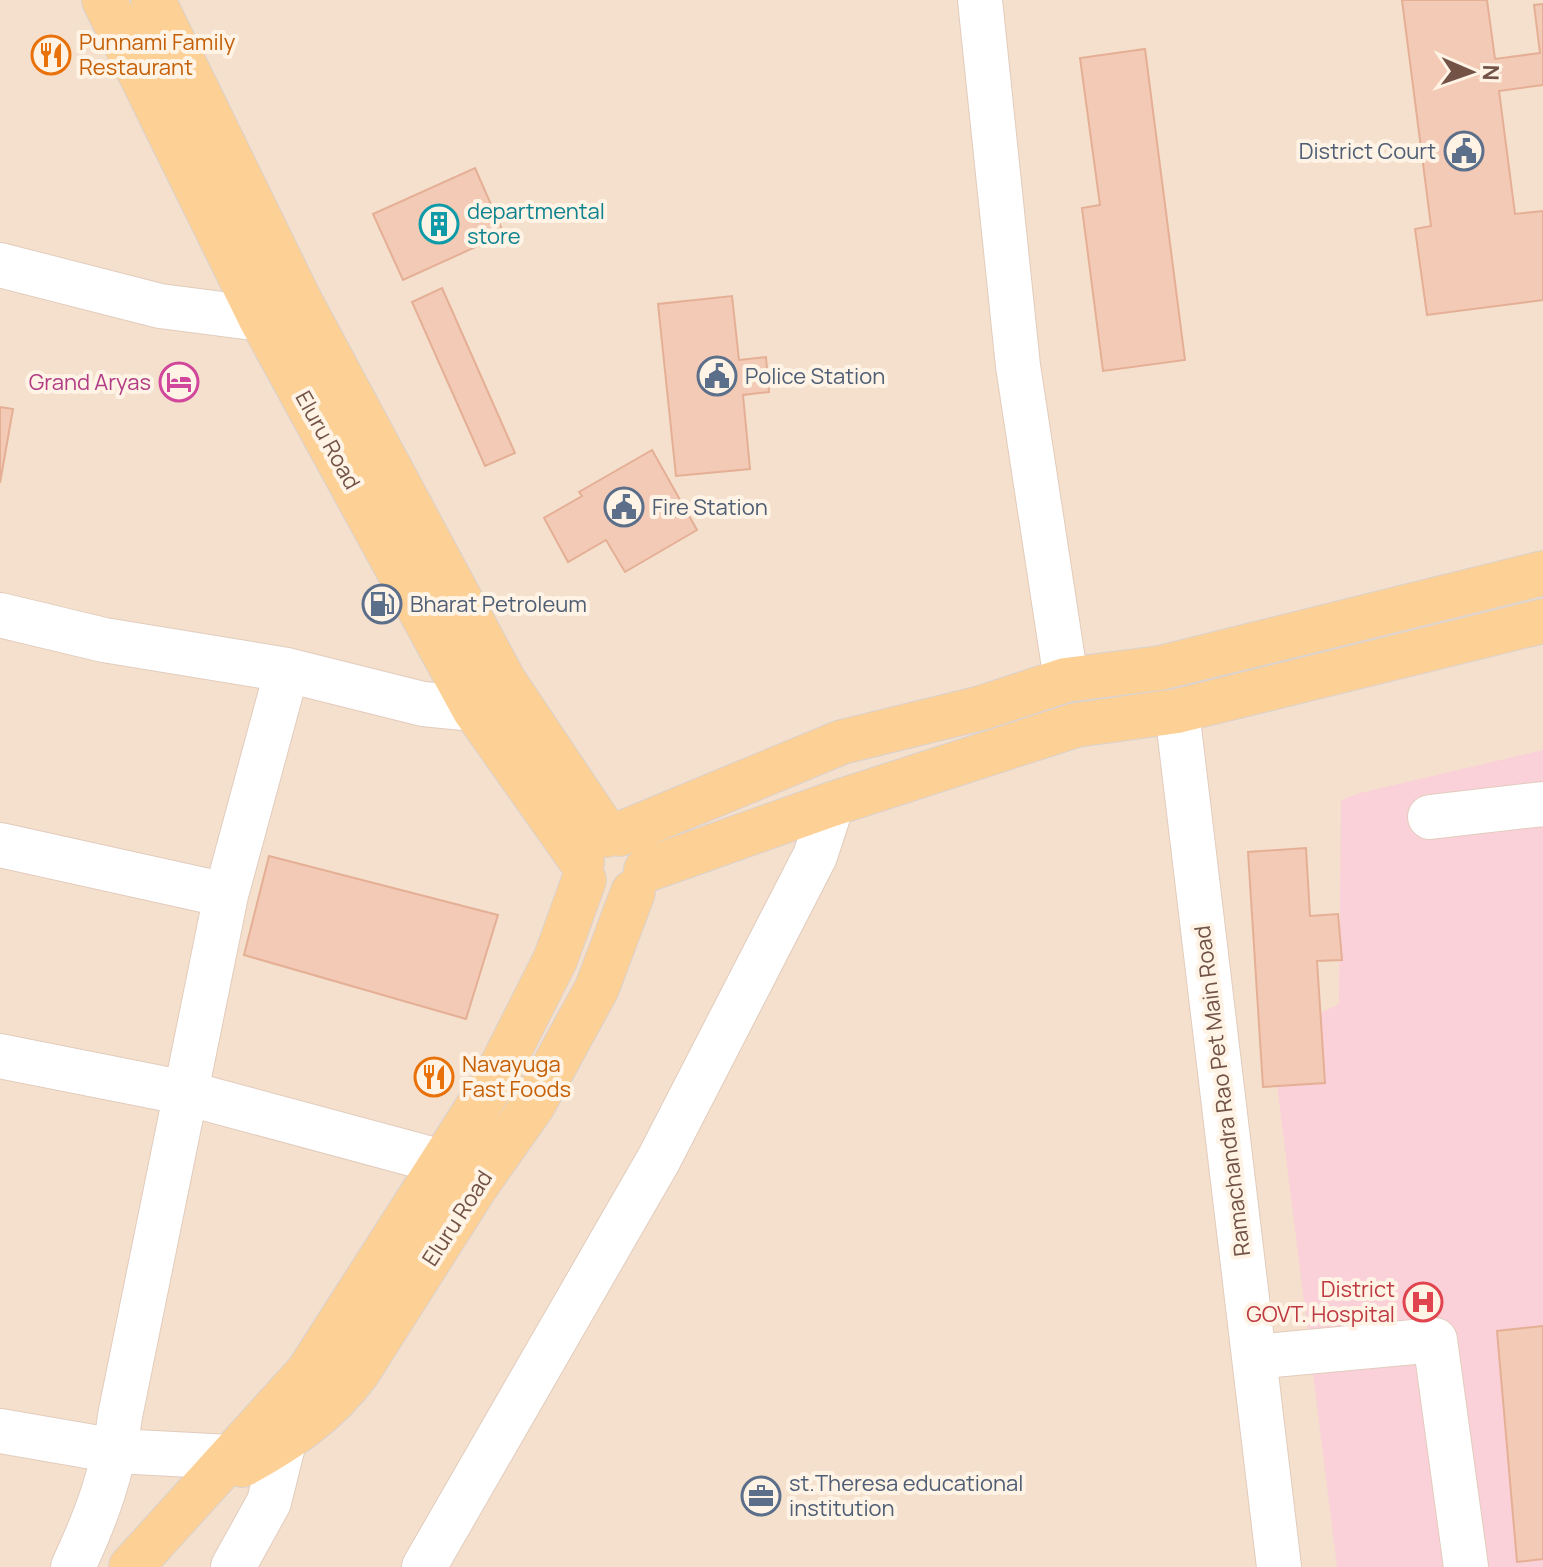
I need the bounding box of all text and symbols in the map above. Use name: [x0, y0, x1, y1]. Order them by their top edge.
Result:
place label: Punnami Family Restaurant: [79, 27, 236, 82]
north arrow: [1431, 32, 1511, 112]
restaurant icon: Punnami Family Restaurant: [30, 34, 72, 76]
text: N: [1476, 64, 1506, 81]
public building icon: District Court: [1443, 130, 1485, 172]
place label: District Court: [1299, 136, 1436, 166]
place label: departmental store: [467, 196, 605, 251]
building icon: departmental store: [418, 203, 460, 245]
public building icon: Police Station: [696, 355, 738, 397]
hotel icon: Grand Aryas: [158, 361, 200, 403]
place label: Police Station: [745, 361, 885, 391]
place label: Grand Aryas: [29, 367, 151, 397]
street label: Eluru Road: [289, 385, 367, 495]
public building icon: Fire Station: [603, 486, 645, 528]
place label: Fire Station: [652, 492, 768, 522]
fuel station icon: Bharat Petroleum: [361, 583, 403, 625]
place label: Bharat Petroleum: [410, 589, 587, 619]
street label: Ramachandra Rao Pet Main Road: [1187, 924, 1257, 1258]
place label: Navayuga Fast Foods: [462, 1049, 571, 1104]
restaurant icon: Navayuga Fast Foods: [413, 1056, 455, 1098]
street label: Eluru Road: [415, 1164, 499, 1272]
place label: District GOVT. Hospital: [1246, 1274, 1395, 1329]
hospital icon: District GOVT. Hospital: [1402, 1281, 1444, 1323]
place label: st.Theresa educational institution: [789, 1468, 1023, 1523]
office icon: st.Theresa educational institution: [740, 1475, 782, 1517]

